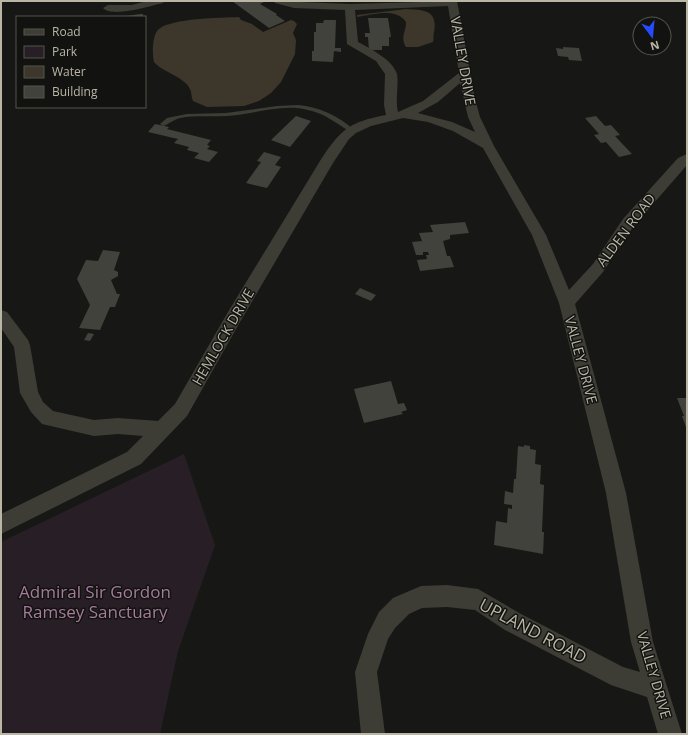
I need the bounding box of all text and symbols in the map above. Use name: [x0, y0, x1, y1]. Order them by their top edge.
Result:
street label: VALLEY DRIVE: [446, 15, 481, 107]
legend: [16, 16, 146, 108]
north arrow: [632, 16, 672, 56]
text: Road: [52, 23, 81, 40]
text: N: [649, 38, 661, 55]
text: Park: [52, 43, 78, 60]
text: Water: [52, 63, 86, 80]
text: Building: [52, 83, 98, 100]
street label: ALDEN ROAD: [592, 189, 659, 270]
street label: HEMLOCK DRIVE: [187, 285, 258, 389]
street label: VALLEY DRIVE: [561, 314, 602, 406]
park label: Admiral Sir Gordon Ramsey Sanctuary: [19, 580, 171, 623]
street label: UPLAND ROAD: [475, 593, 591, 669]
street label: VALLEY DRIVE: [633, 629, 676, 721]

